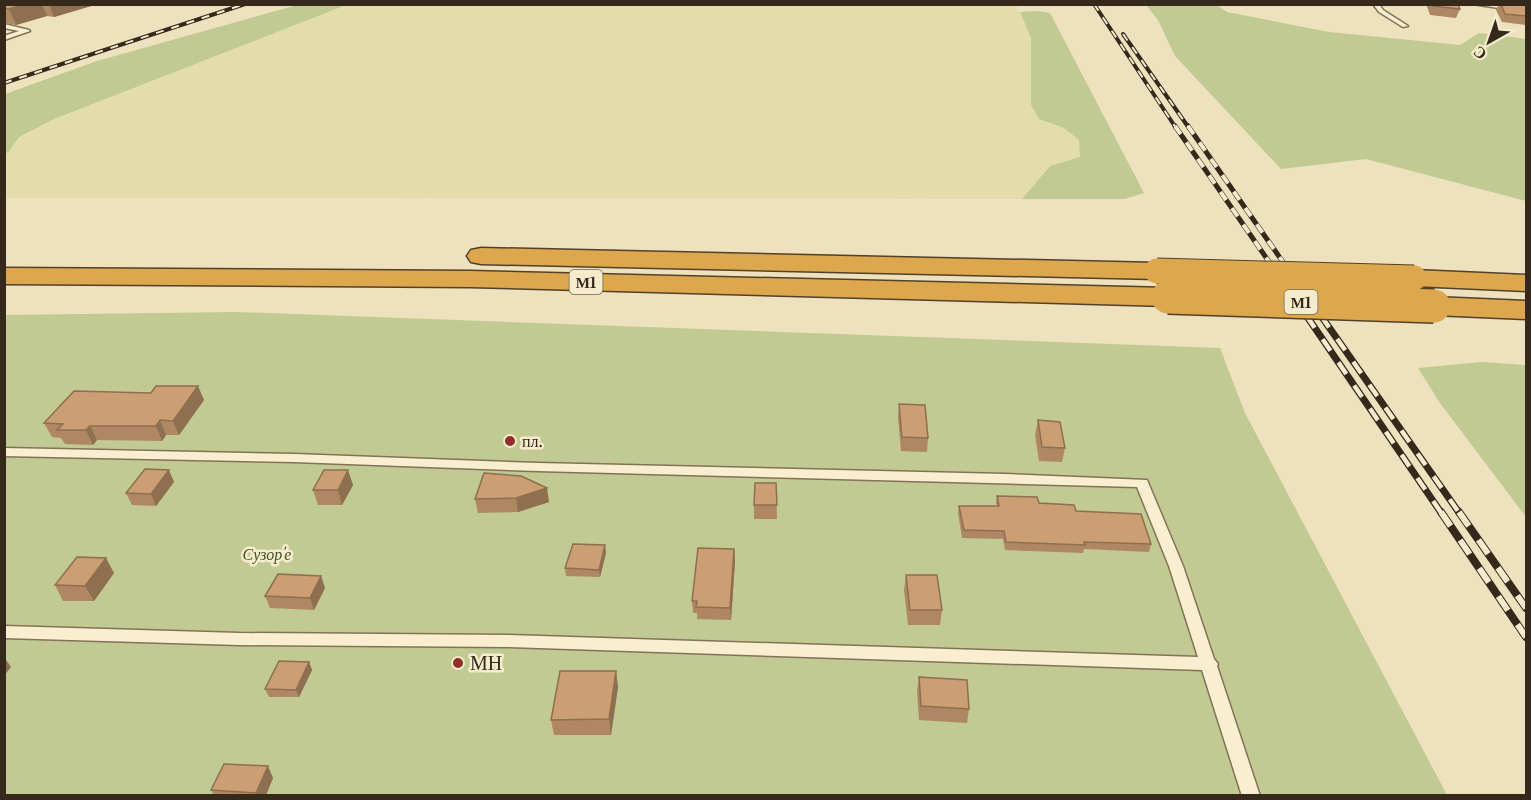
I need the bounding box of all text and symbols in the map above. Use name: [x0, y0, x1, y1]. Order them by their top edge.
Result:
north arrow: [1459, 12, 1519, 72]
text: С: [1469, 42, 1490, 65]
road number: М1: [570, 270, 602, 294]
road number: М1: [1284, 290, 1318, 314]
place label: пл.: [522, 431, 543, 451]
marker: пл.: [503, 434, 517, 448]
park label: Сузорʼе: [243, 544, 291, 564]
place label: МН: [470, 651, 502, 675]
marker: МН: [451, 656, 465, 670]

